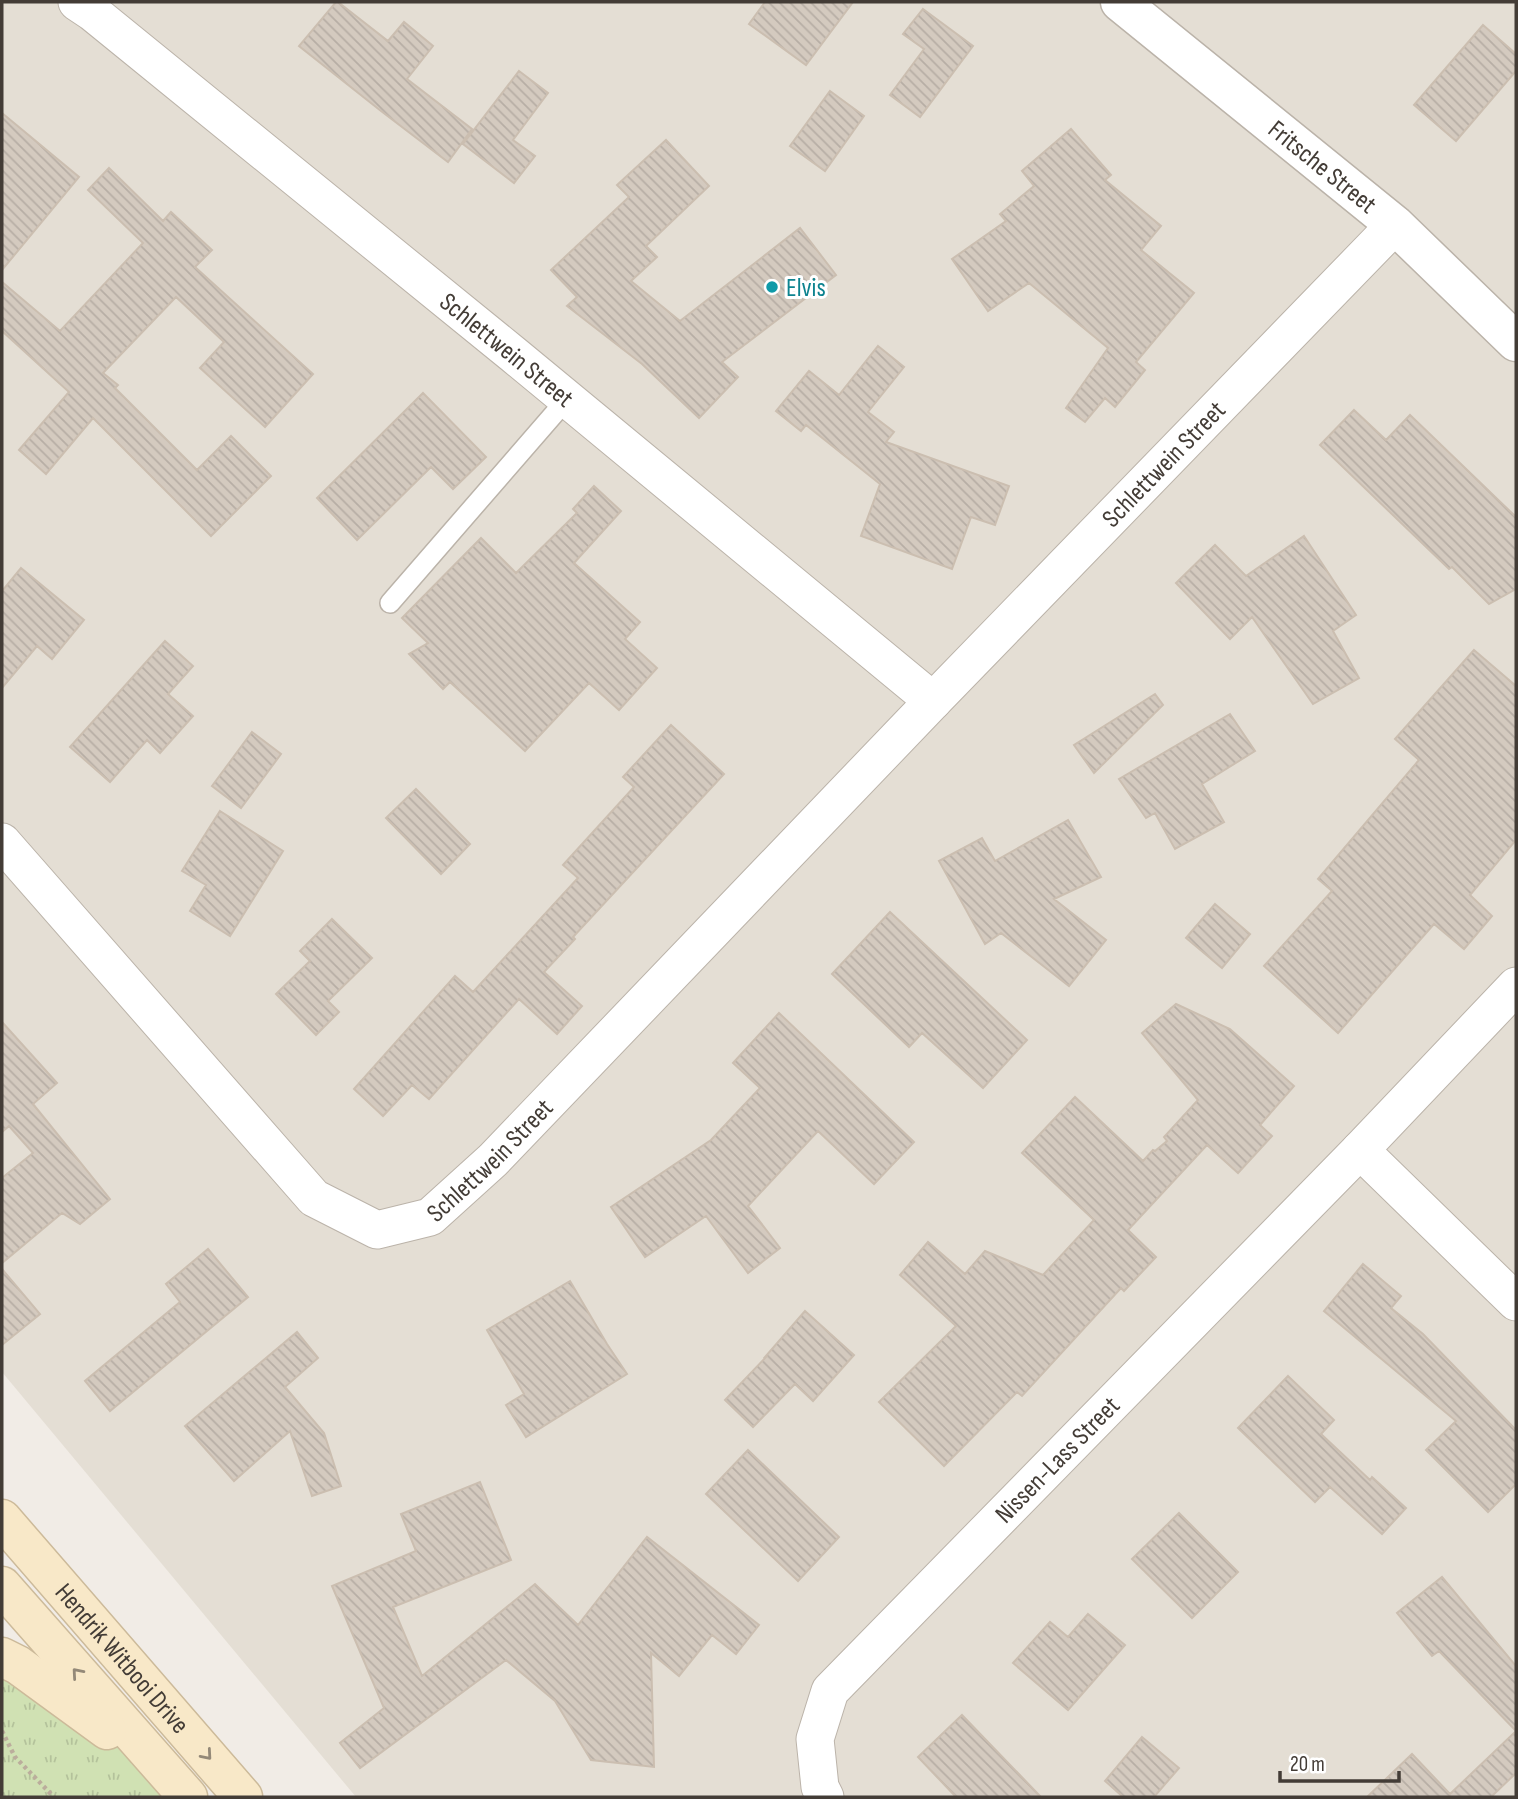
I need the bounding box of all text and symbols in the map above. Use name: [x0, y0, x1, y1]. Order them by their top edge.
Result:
street label: Fritsche Street: [1261, 114, 1382, 221]
place label: Elvis: [786, 273, 826, 304]
marker: Elvis: [764, 279, 780, 295]
street label: Schlettwein Street: [433, 287, 579, 415]
street label: Schlettwein Street: [1096, 395, 1233, 534]
street label: Schlettwein Street: [421, 1093, 560, 1229]
street label: Nissen-Lass Street: [989, 1391, 1127, 1530]
street label: Hendrik Witbooi Drive: [48, 1578, 195, 1740]
one-way arrow: [73, 1668, 85, 1681]
scale bar: [1280, 1740, 1399, 1784]
one-way arrow: [199, 1747, 211, 1760]
text: 20 m: [1290, 1752, 1325, 1777]

